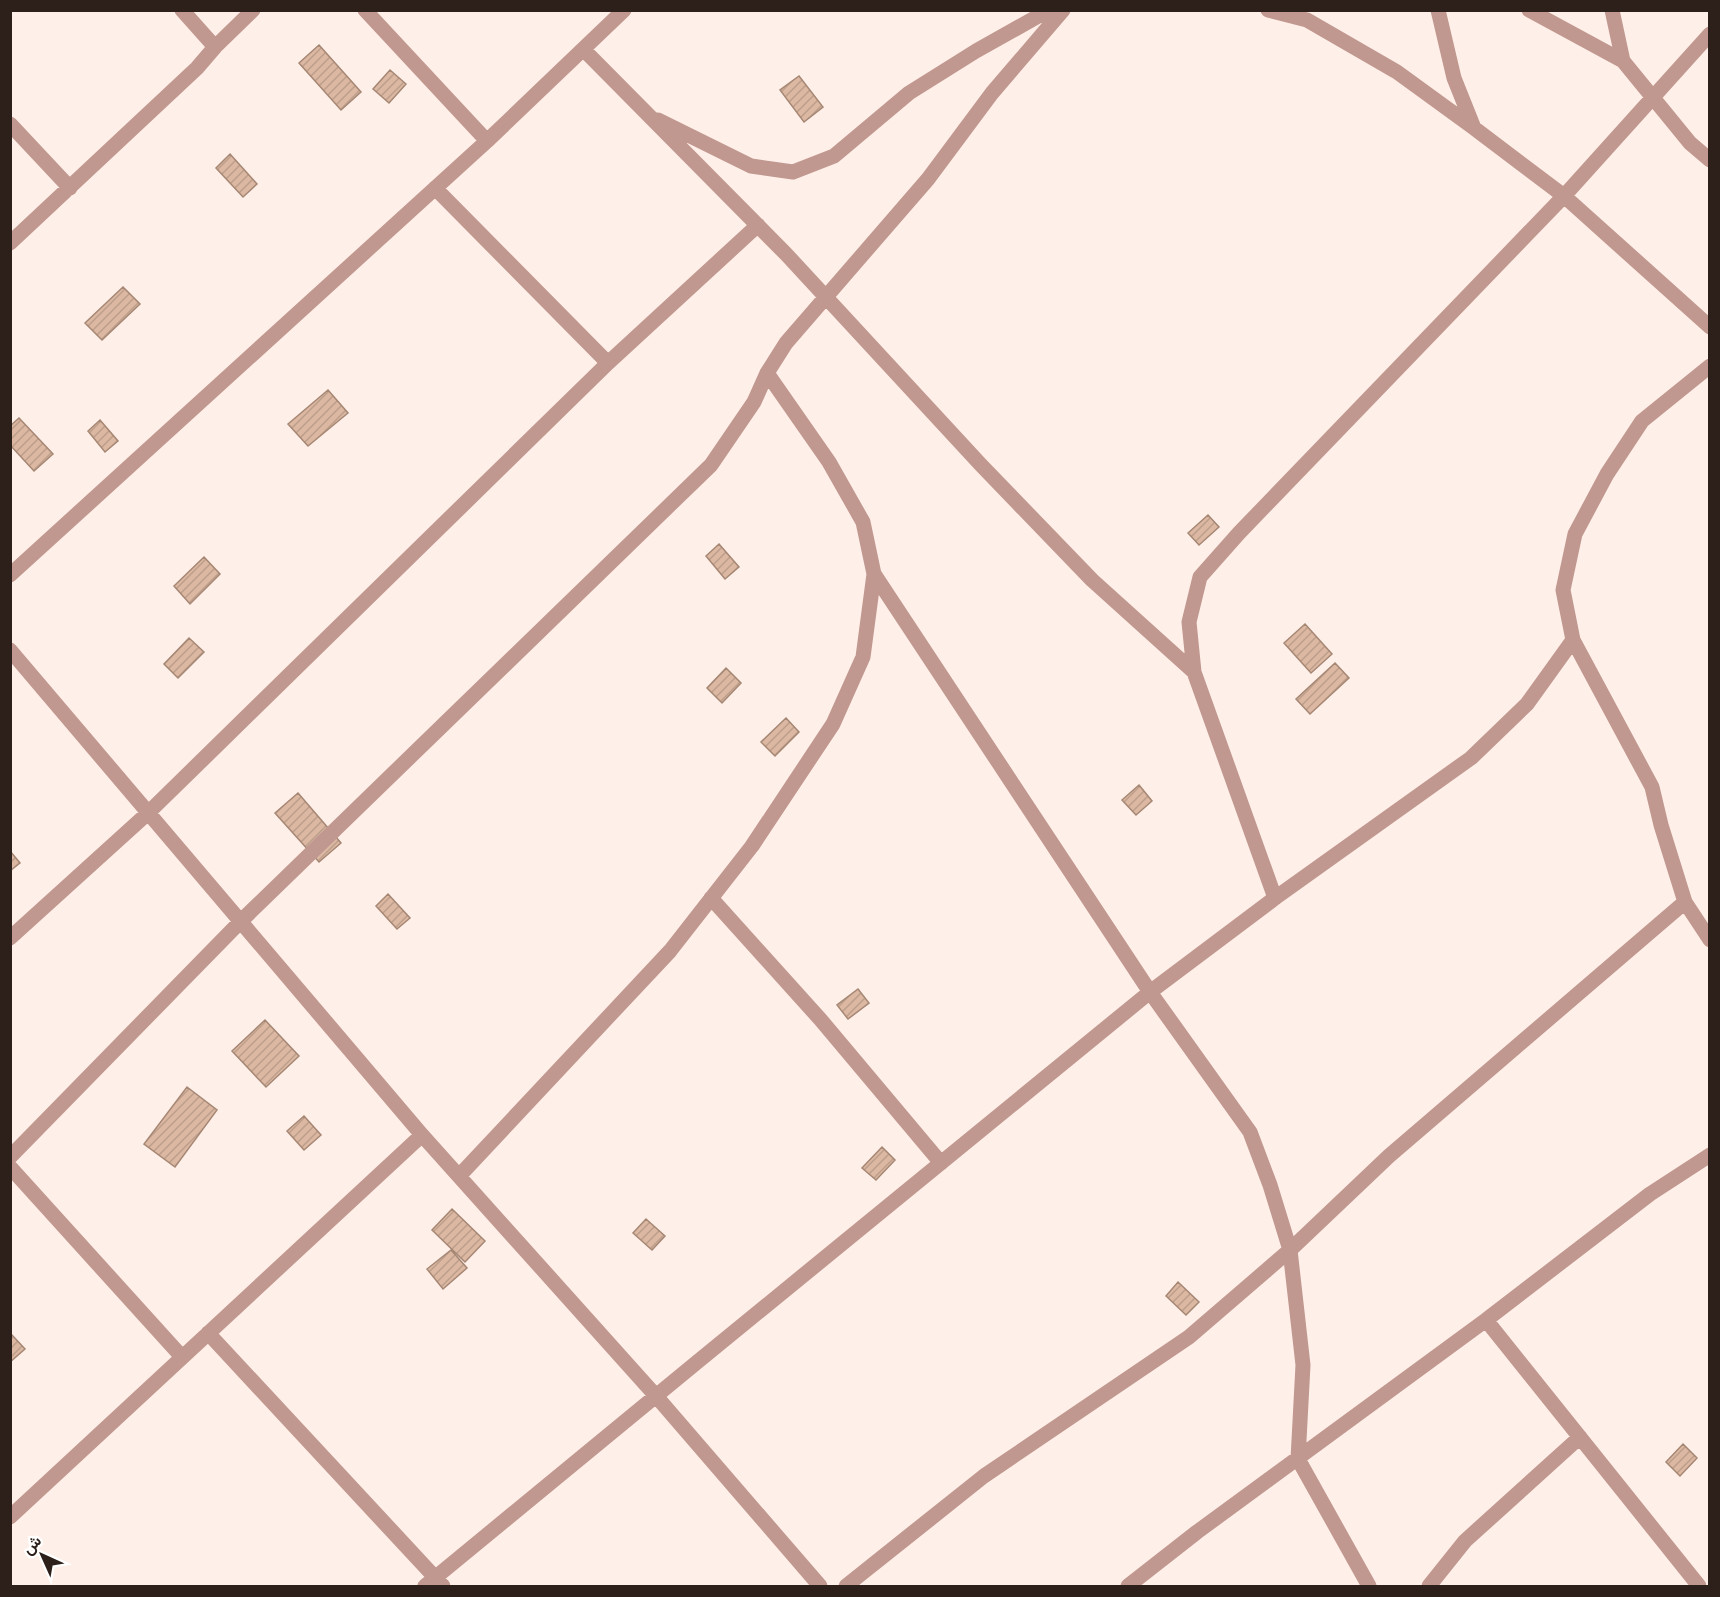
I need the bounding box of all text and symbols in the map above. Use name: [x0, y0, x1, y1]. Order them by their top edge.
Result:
north arrow: [12, 1525, 72, 1585]
text: ش: [18, 1531, 45, 1558]

